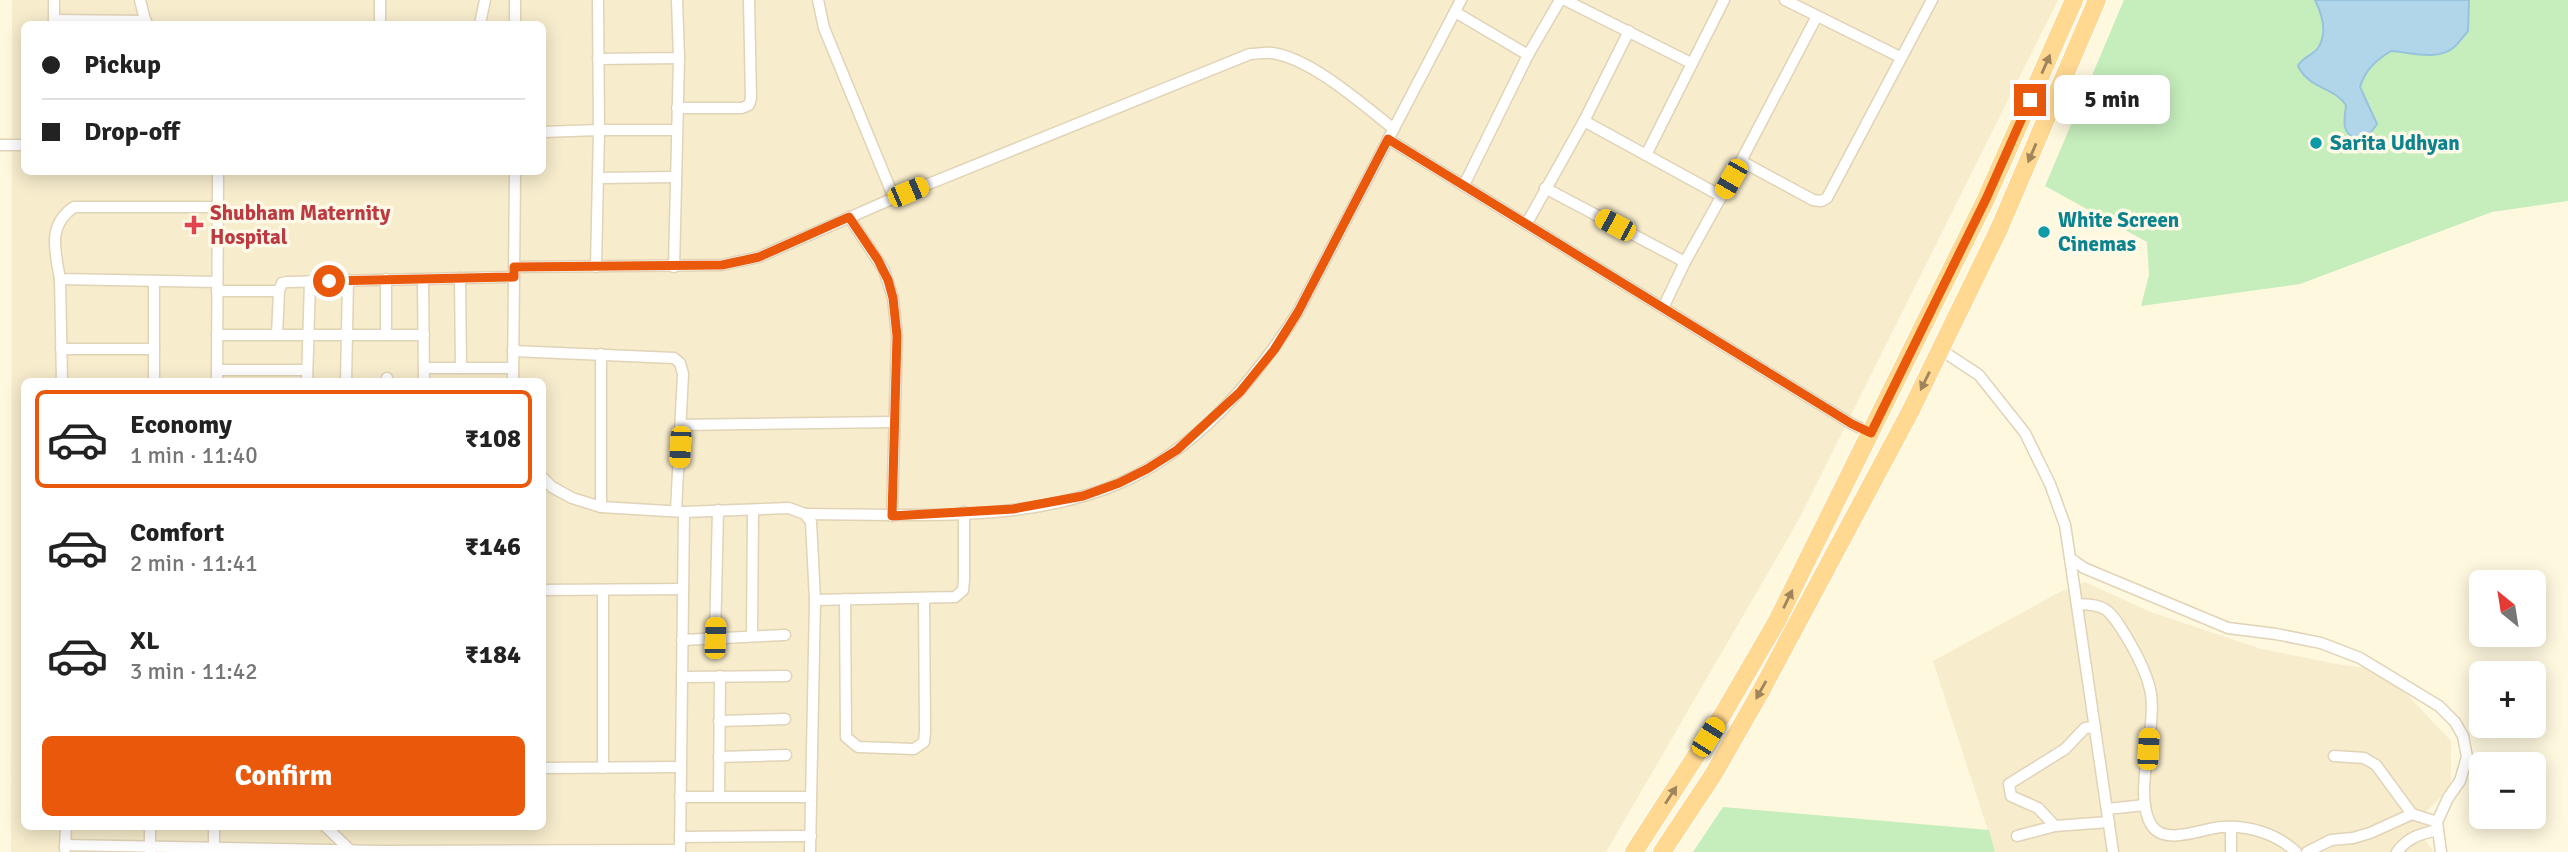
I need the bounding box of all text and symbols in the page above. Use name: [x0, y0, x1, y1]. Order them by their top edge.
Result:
text: Pickup: [84, 49, 161, 81]
one-way arrow: [2041, 53, 2052, 74]
callout: 5 min: [2054, 76, 2170, 124]
route end: [2014, 84, 2046, 116]
text: 5 min: [2084, 85, 2140, 114]
text: Drop-off: [84, 116, 180, 148]
place label: Sarita Udhyan: [2330, 130, 2460, 156]
marker: Sarita Udhyan: [2308, 135, 2324, 151]
one-way arrow: [2026, 143, 2038, 163]
car: [1712, 156, 1751, 202]
car: [885, 174, 932, 210]
place label: Shubham Maternity Hospital: [210, 200, 391, 250]
car: [1592, 206, 1639, 244]
place label: White Screen Cinemas: [2058, 207, 2179, 257]
marker: Shubham Maternity Hospital: [184, 215, 204, 235]
marker: White Screen Cinemas: [2036, 224, 2052, 240]
route start: [313, 265, 345, 297]
one-way arrow: [1920, 371, 1931, 391]
icon: car: [46, 408, 109, 471]
text: Economy: [130, 409, 232, 441]
text: ₹108: [465, 423, 521, 455]
car: [669, 425, 692, 469]
text: 1 min · 11:40: [130, 441, 258, 470]
icon: car: [46, 516, 109, 579]
text: Comfort: [130, 517, 224, 549]
text: ₹146: [465, 531, 521, 563]
text: 2 min · 11:41: [130, 549, 258, 578]
north arrow: [2469, 570, 2546, 648]
map controls: [2469, 570, 2546, 829]
one-way arrow: [1782, 589, 1793, 609]
car: [704, 617, 727, 659]
icon: car: [46, 624, 109, 687]
text: XL: [130, 625, 160, 657]
text: ₹184: [465, 639, 521, 671]
text: 3 min · 11:42: [130, 657, 258, 686]
button: +: [2469, 661, 2546, 738]
one-way arrow: [1755, 680, 1767, 700]
car: [1688, 714, 1729, 760]
car: [2137, 727, 2160, 771]
button: Confirm: [42, 736, 525, 816]
button: −: [2469, 752, 2546, 829]
one-way arrow: [1665, 785, 1678, 804]

